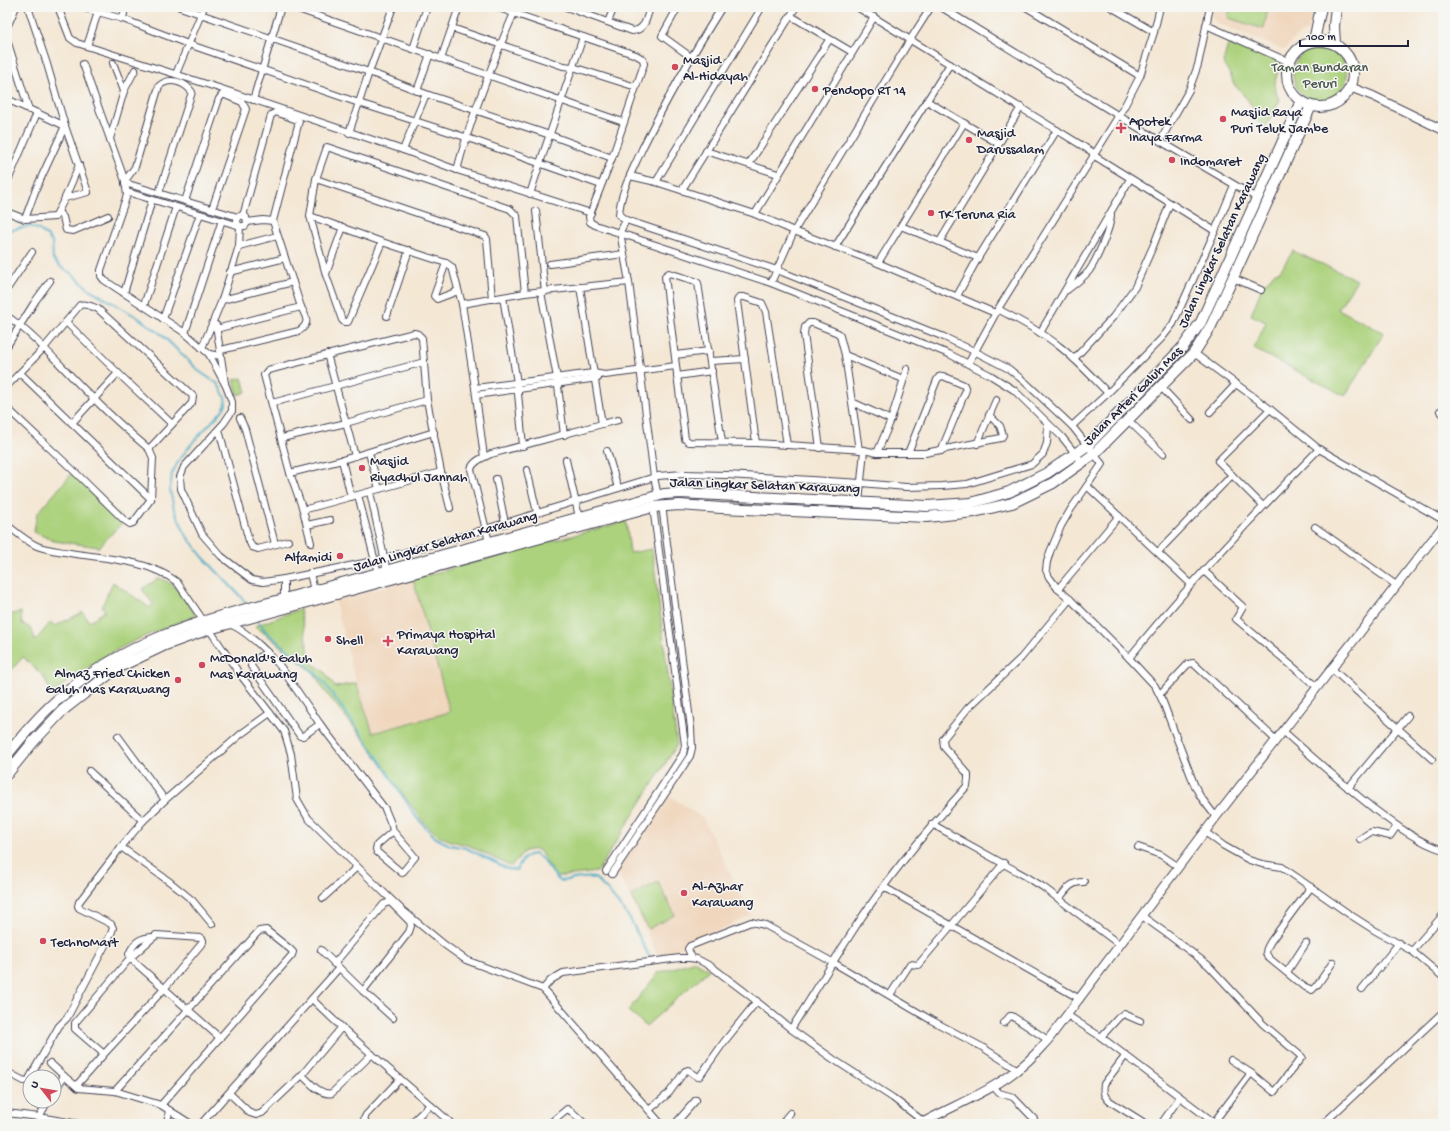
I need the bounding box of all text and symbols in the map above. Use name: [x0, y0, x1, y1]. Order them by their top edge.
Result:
scale bar: [1300, 22, 1408, 48]
text: 100 m: [1305, 31, 1336, 45]
place label: Masjid Al-Hidayah: [683, 53, 748, 86]
park label: Taman Bundaran Peruri: [1271, 60, 1369, 93]
marker: Masjid Al-Hidayah: [670, 62, 680, 72]
place label: Pendopo RT 14: [822, 83, 906, 100]
marker: Pendopo RT 14: [810, 84, 820, 94]
place label: Masjid Raya Puri Teluk Jambe: [1230, 105, 1329, 138]
place label: Apotek Inaya Farma: [1129, 114, 1204, 147]
marker: Masjid Raya Puri Teluk Jambe: [1218, 114, 1228, 124]
marker: Apotek Inaya Farma: [1116, 123, 1126, 133]
place label: Masjid Darussalam: [976, 126, 1044, 159]
marker: Masjid Darussalam: [964, 135, 974, 145]
street label: Jalan Lingkar Selatan Karawang: [1175, 151, 1271, 331]
place label: Indomaret: [1180, 154, 1242, 171]
marker: Indomaret: [1167, 155, 1177, 165]
place label: TK Teruna Ria: [938, 207, 1017, 224]
marker: TK Teruna Ria: [926, 208, 936, 218]
street label: Jalan Arteri Galuh Mas: [1081, 343, 1187, 450]
place label: Masjid Riyadhul Jannah: [370, 454, 468, 487]
marker: Masjid Riyadhul Jannah: [357, 463, 367, 473]
street label: Jalan Lingkar Selatan Karawang: [669, 475, 860, 498]
street label: Jalan Lingkar Selatan Karawang: [352, 508, 540, 577]
place label: Alfamidi: [284, 550, 332, 567]
marker: Alfamidi: [335, 551, 345, 561]
place label: Primaya Hospital Karawang: [396, 627, 495, 660]
place label: Shell: [336, 633, 363, 650]
marker: Shell: [323, 634, 333, 644]
marker: Primaya Hospital Karawang: [382, 635, 394, 647]
place label: McDonald's Galuh Mas Karawang: [210, 651, 313, 684]
marker: McDonald's Galuh Mas Karawang: [197, 660, 207, 670]
place label: Almaz Fried Chicken Galuh Mas Karawang: [46, 666, 170, 699]
marker: Almaz Fried Chicken Galuh Mas Karawang: [173, 675, 183, 685]
place label: Al-Azhar Karawang: [692, 879, 753, 912]
marker: Al-Azhar Karawang: [679, 888, 689, 898]
place label: TechnoMart: [50, 935, 119, 952]
marker: TechnoMart: [38, 936, 48, 946]
north arrow: [22, 1069, 62, 1109]
text: U: [28, 1079, 42, 1091]

